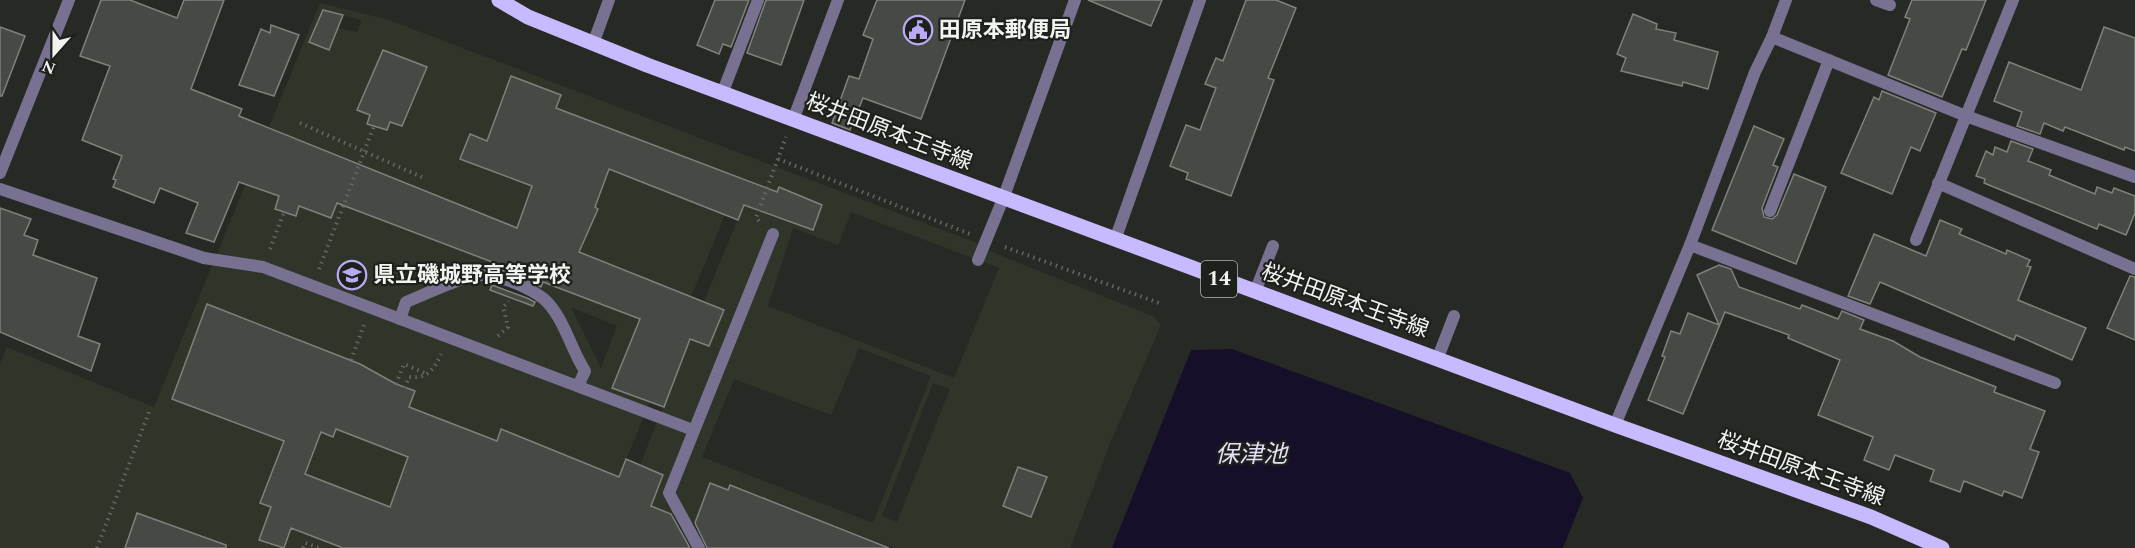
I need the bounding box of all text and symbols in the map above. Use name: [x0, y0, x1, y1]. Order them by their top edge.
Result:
public building icon: 田原本郵便局: [902, 14, 934, 46]
place label: 田原本郵便局: [939, 14, 1071, 47]
north arrow: [24, 24, 84, 84]
text: N: [39, 54, 59, 81]
street label: 桜井田原本王寺線: [801, 85, 977, 179]
street label: 桜井田原本王寺線: [1257, 255, 1433, 347]
school or university icon: 県立磯城野高等学校: [336, 259, 368, 291]
place label: 県立磯城野高等学校: [373, 259, 571, 292]
road number: 14: [1201, 261, 1237, 297]
street label: 桜井田原本王寺線: [1713, 423, 1889, 515]
water label: 保津池: [1215, 437, 1289, 473]

